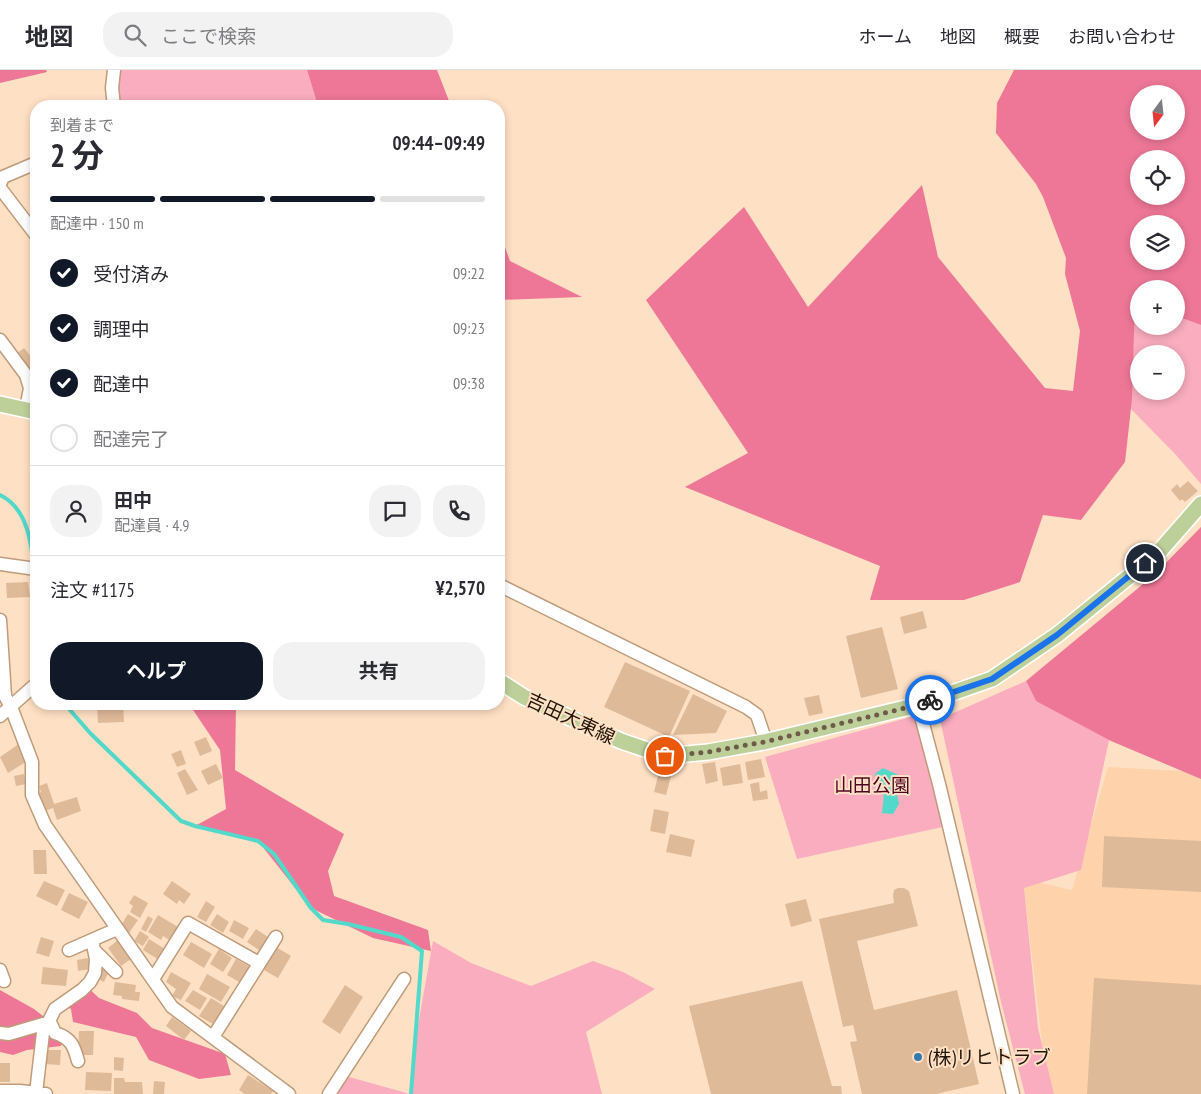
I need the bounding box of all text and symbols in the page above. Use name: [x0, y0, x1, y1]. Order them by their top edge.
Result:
search box: [103, 12, 453, 57]
text: 地図: [25, 21, 73, 52]
icon: search: [121, 21, 149, 49]
text: ここで検索: [161, 24, 256, 48]
text: ホーム: [859, 25, 912, 48]
text: 地図: [940, 25, 976, 48]
text: 概要: [1004, 25, 1040, 48]
text: お問い合わせ: [1068, 25, 1176, 48]
north arrow: [1130, 85, 1185, 140]
map controls: [1130, 85, 1185, 400]
text: 到着まで: [50, 115, 114, 135]
text: 09:44–09:49: [392, 131, 485, 155]
text: 2 分: [50, 134, 104, 176]
button: locate: [1130, 150, 1185, 205]
text: 配達中 · 150 m: [50, 213, 144, 233]
button: layers: [1130, 215, 1185, 270]
icon: check: [50, 259, 78, 287]
text: 受付済み: [93, 262, 169, 286]
text: 09:22: [453, 263, 485, 283]
button: +: [1130, 280, 1185, 335]
icon: check: [50, 314, 78, 342]
text: 調理中: [93, 317, 150, 341]
text: 09:23: [453, 318, 485, 338]
button: −: [1130, 345, 1185, 400]
icon: check: [50, 369, 78, 397]
text: 配達中: [93, 372, 150, 396]
text: 09:38: [453, 373, 485, 393]
text: 配達完了: [93, 427, 169, 451]
button: person: [50, 485, 102, 537]
button: chat: [369, 485, 421, 537]
button: phone: [433, 485, 485, 537]
text: 田中: [114, 488, 152, 512]
text: 配達員 · 4.9: [114, 515, 189, 535]
pin: [1124, 542, 1166, 584]
icon: home: [1131, 549, 1159, 577]
text: ¥2,570: [435, 576, 485, 600]
text: 注文 #1175: [50, 578, 135, 602]
button: ヘルプ: [50, 642, 263, 700]
button: 共有: [273, 642, 485, 700]
courier: [905, 675, 955, 725]
icon: bike: [916, 686, 944, 714]
street label: 吉田大東線: [523, 687, 619, 749]
pin: [644, 735, 686, 777]
icon: bag: [651, 742, 679, 770]
park label: 山田公園: [834, 773, 910, 797]
place label: (株)リヒトラブ: [928, 1045, 1051, 1069]
marker: (株)リヒトラブ: [912, 1051, 924, 1063]

